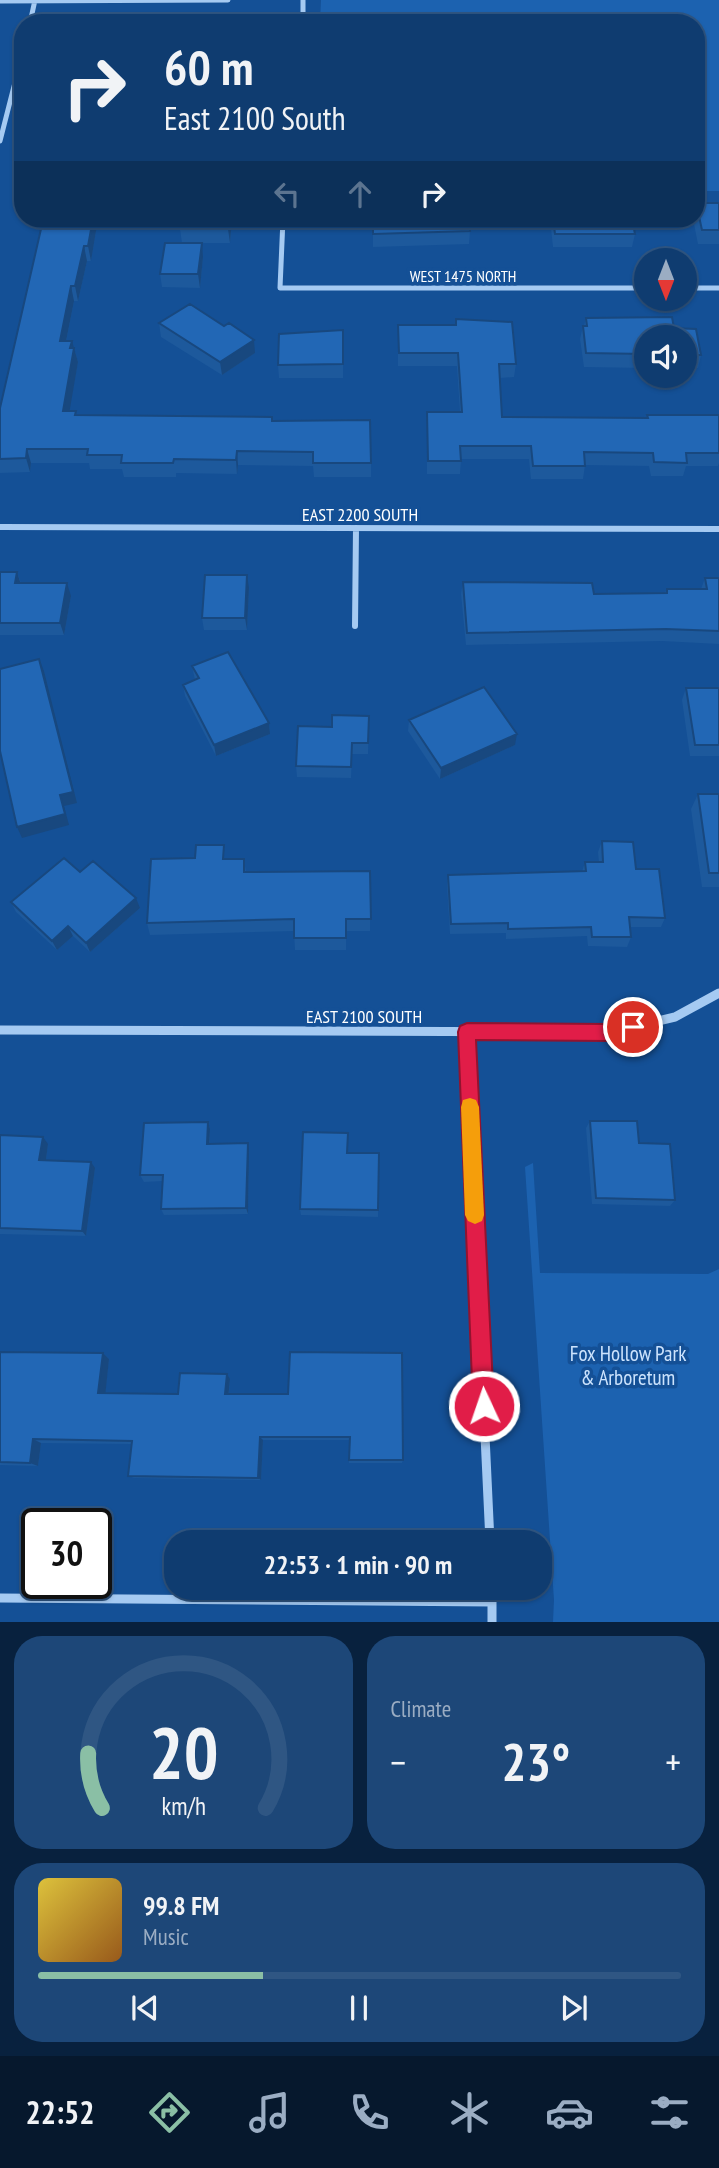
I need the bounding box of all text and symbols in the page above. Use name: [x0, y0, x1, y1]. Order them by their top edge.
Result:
text: 60 m: [164, 35, 253, 99]
icon: right: [49, 42, 140, 133]
text: East 2100 South: [164, 97, 346, 139]
icon: left: [268, 175, 306, 213]
icon: ahead: [341, 175, 379, 213]
icon: right: [414, 175, 452, 213]
north arrow: [634, 248, 696, 312]
map controls: [634, 248, 697, 388]
street label: WEST 1475 NORTH: [410, 266, 516, 286]
button: sound: [634, 325, 697, 388]
street label: EAST 2200 SOUTH: [302, 503, 418, 526]
pin: [603, 997, 663, 1057]
street label: EAST 2100 SOUTH: [306, 1005, 422, 1028]
icon: arrive: [614, 1008, 652, 1046]
park label: Fox Hollow Park & Arboretum: [570, 1340, 686, 1391]
position arrow: [447, 1369, 521, 1443]
speed limit sign: 30: [21, 1508, 112, 1599]
text: 22:53 · 1 min · 90 m: [264, 1548, 452, 1581]
text: Climate: [391, 1694, 451, 1723]
text: 20: [148, 1705, 218, 1799]
text: 23°: [501, 1728, 570, 1795]
text: −: [391, 1737, 406, 1786]
text: +: [665, 1737, 681, 1786]
text: km/h: [161, 1790, 205, 1822]
text: 99.8 FM: [143, 1889, 219, 1922]
text: Music: [143, 1922, 189, 1951]
icon: previous: [126, 1989, 164, 2027]
icon: pause: [340, 1989, 378, 2027]
icon: next: [555, 1989, 593, 2027]
icon: directions: [145, 2088, 194, 2137]
icon: music: [245, 2088, 294, 2137]
icon: phone: [345, 2088, 394, 2137]
icon: climate: [445, 2088, 494, 2137]
icon: car: [545, 2088, 594, 2137]
icon: filters: [645, 2088, 694, 2137]
text: 22:52: [25, 2091, 95, 2133]

